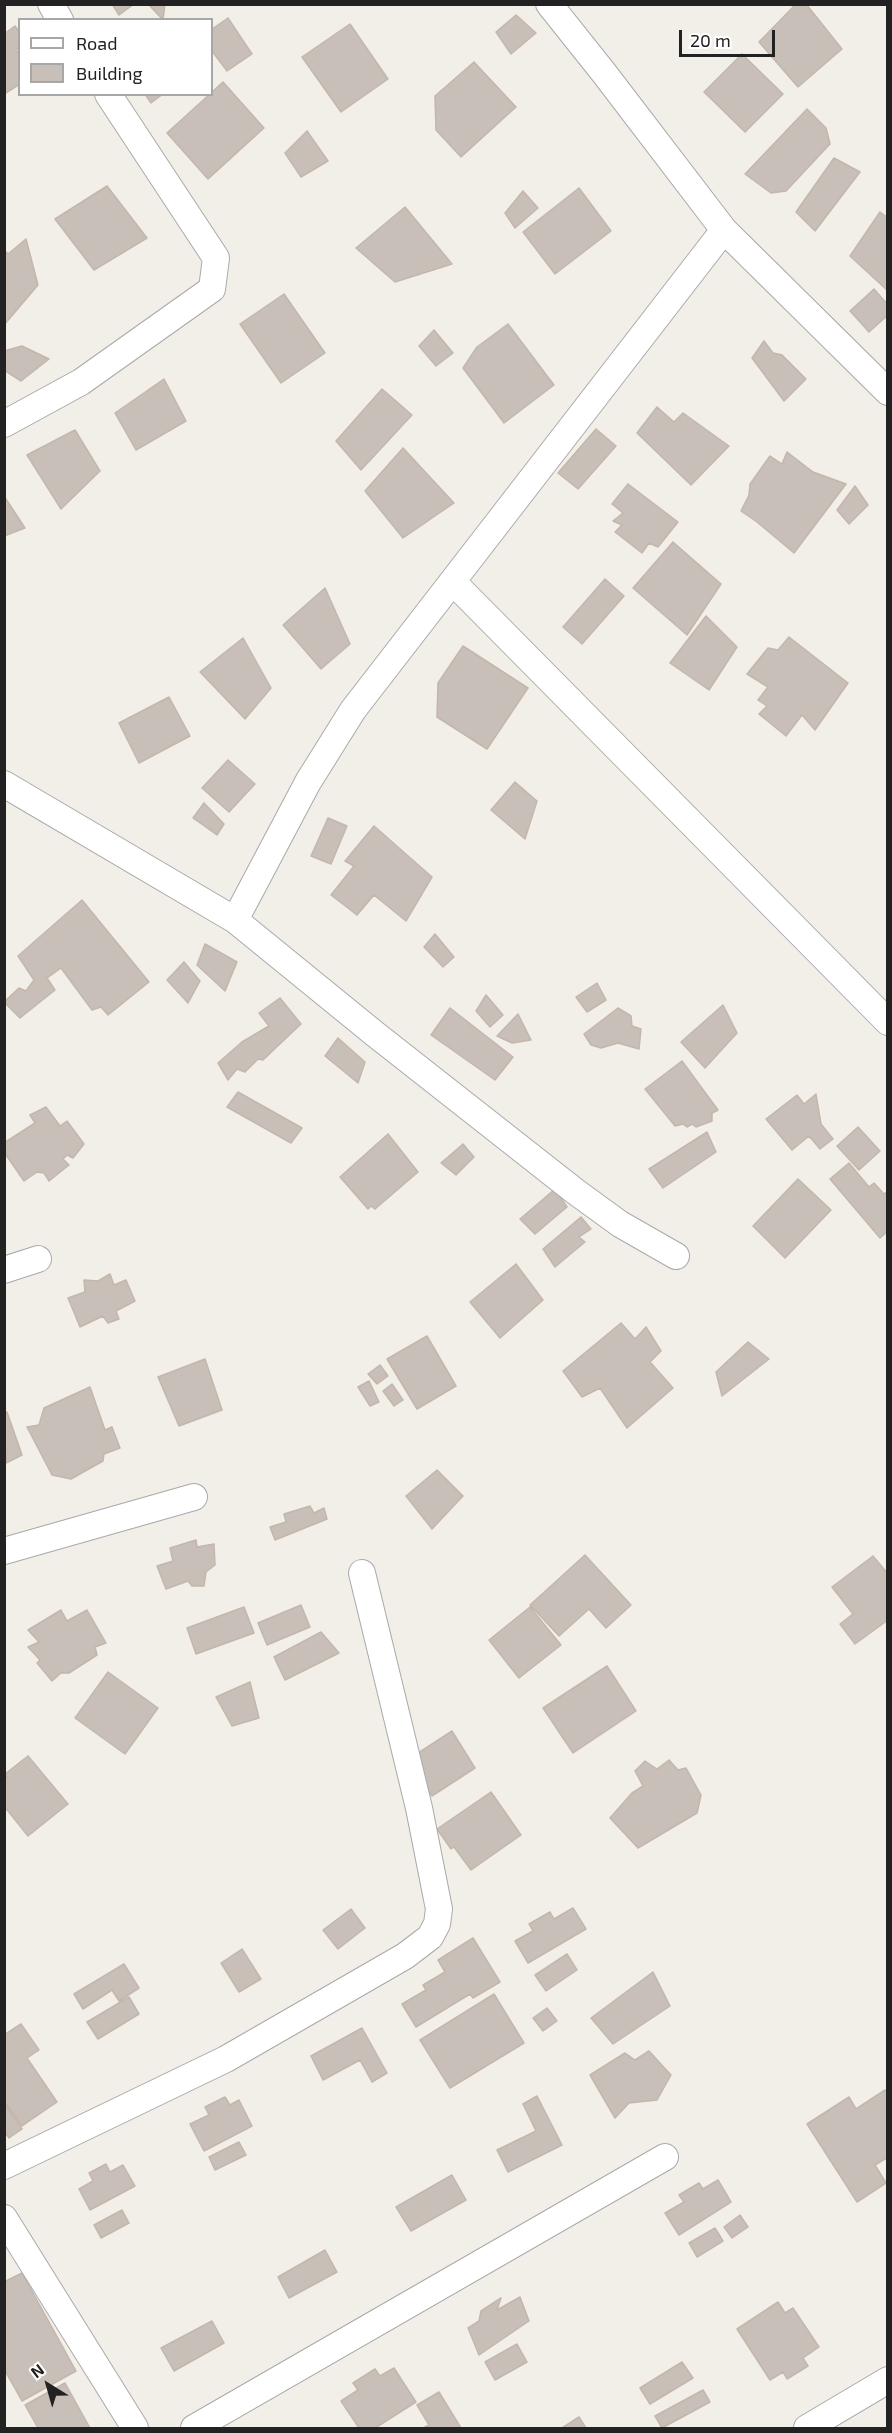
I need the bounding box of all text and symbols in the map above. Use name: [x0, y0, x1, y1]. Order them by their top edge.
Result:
legend: [18, 18, 213, 96]
scale bar: [682, 18, 778, 56]
text: 20 m: [690, 29, 731, 51]
text: Road: [76, 32, 117, 54]
text: Building: [76, 62, 143, 84]
north arrow: [18, 2355, 78, 2415]
text: N: [27, 2359, 47, 2381]

